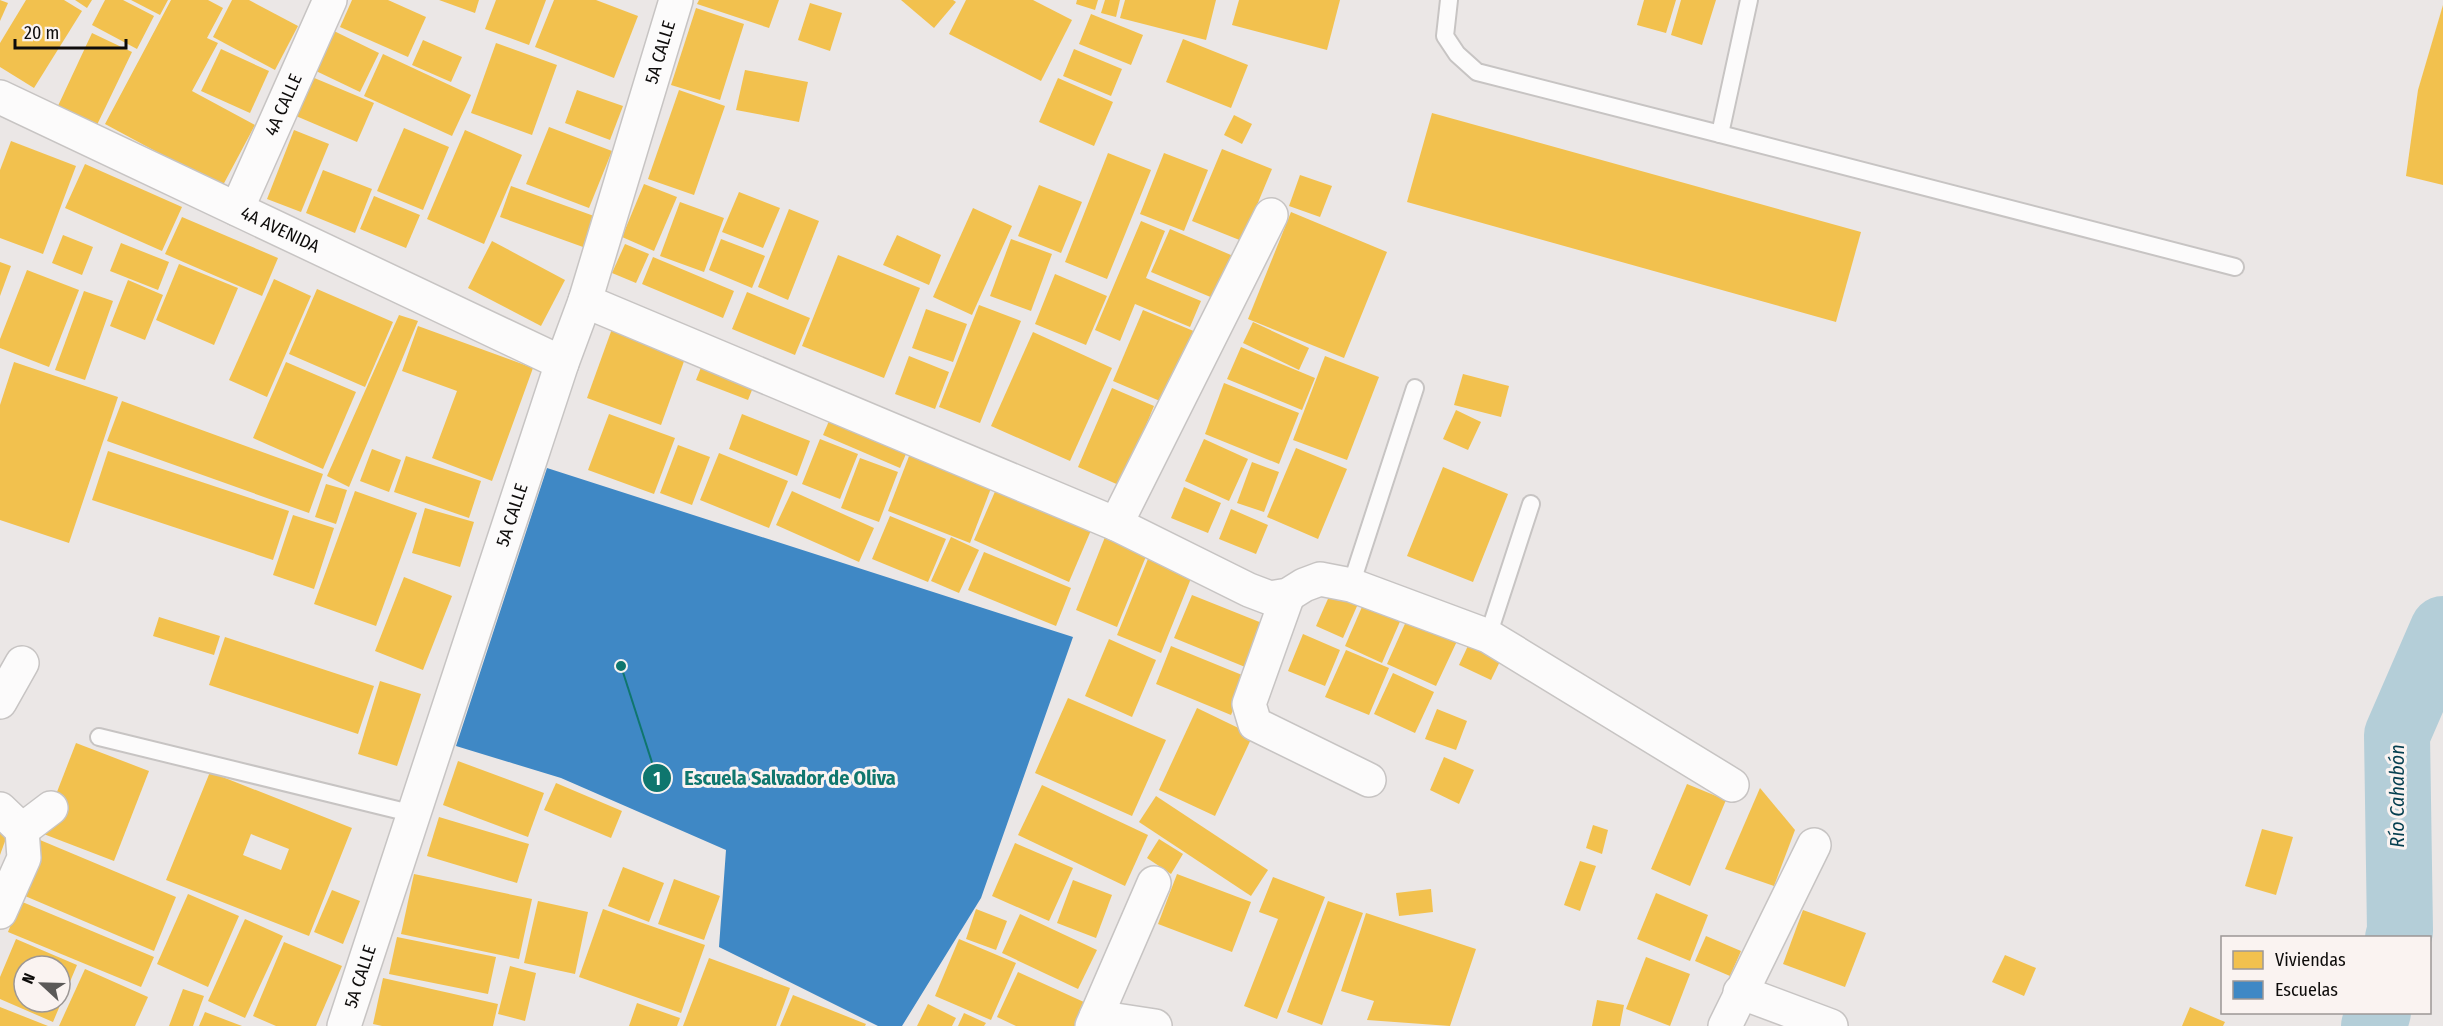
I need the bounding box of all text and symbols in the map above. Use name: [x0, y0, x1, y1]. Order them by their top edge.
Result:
scale bar: [15, 12, 126, 50]
street label: 5A CALLE: [640, 18, 680, 86]
text: 20 m: [24, 22, 59, 44]
street label: 4A CALLE: [260, 70, 307, 139]
street label: 4A AVENIDA: [237, 202, 324, 258]
street label: 5A CALLE: [491, 481, 533, 549]
water label: Río Cahabón: [2385, 744, 2409, 848]
callout: Escuela Salvador de Oliva: [642, 759, 908, 797]
text: Escuela Salvador de Oliva: [684, 766, 896, 790]
text: 1: [653, 768, 661, 790]
legend: [2221, 936, 2431, 1014]
street label: 5A CALLE: [340, 942, 381, 1011]
text: Viviendas: [2275, 949, 2346, 971]
north arrow: [12, 954, 72, 1014]
text: N: [18, 971, 39, 987]
text: Escuelas: [2275, 979, 2338, 1001]

